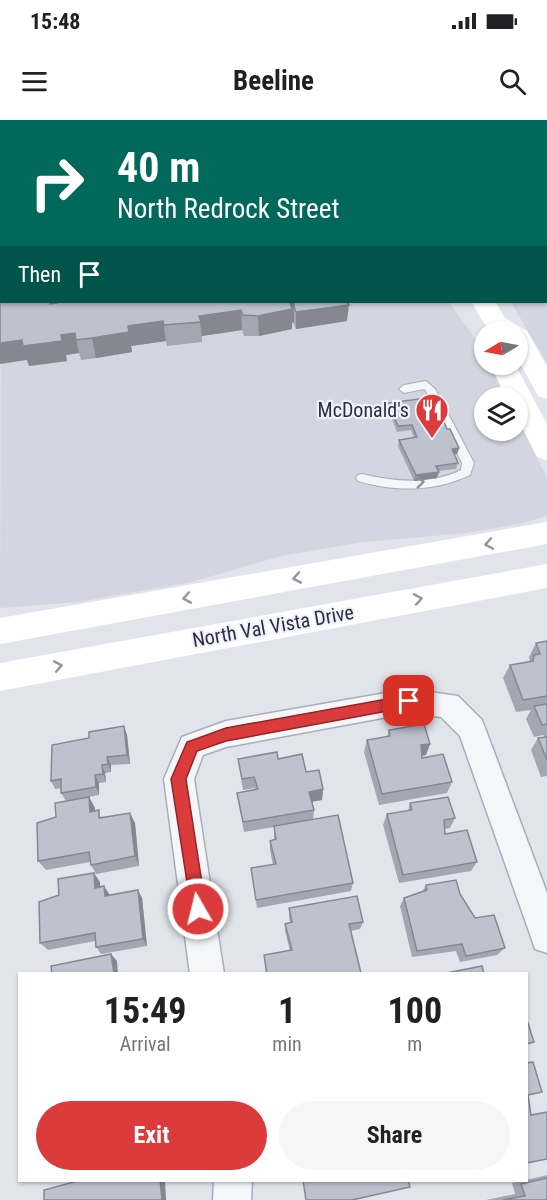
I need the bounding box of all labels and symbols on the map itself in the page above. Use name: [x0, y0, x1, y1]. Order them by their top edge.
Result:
north arrow: [474, 321, 528, 375]
restaurant icon: McDonald's: [414, 392, 450, 439]
place label: McDonald's: [318, 398, 409, 422]
one-way arrow: [415, 477, 424, 489]
one-way arrow: [485, 537, 494, 549]
one-way arrow: [292, 571, 302, 584]
one-way arrow: [183, 591, 193, 604]
one-way arrow: [414, 594, 423, 606]
street label: North Val Vista Drive: [190, 600, 356, 652]
one-way arrow: [52, 660, 62, 673]
pin: [383, 675, 434, 726]
position arrow: [166, 877, 230, 941]

